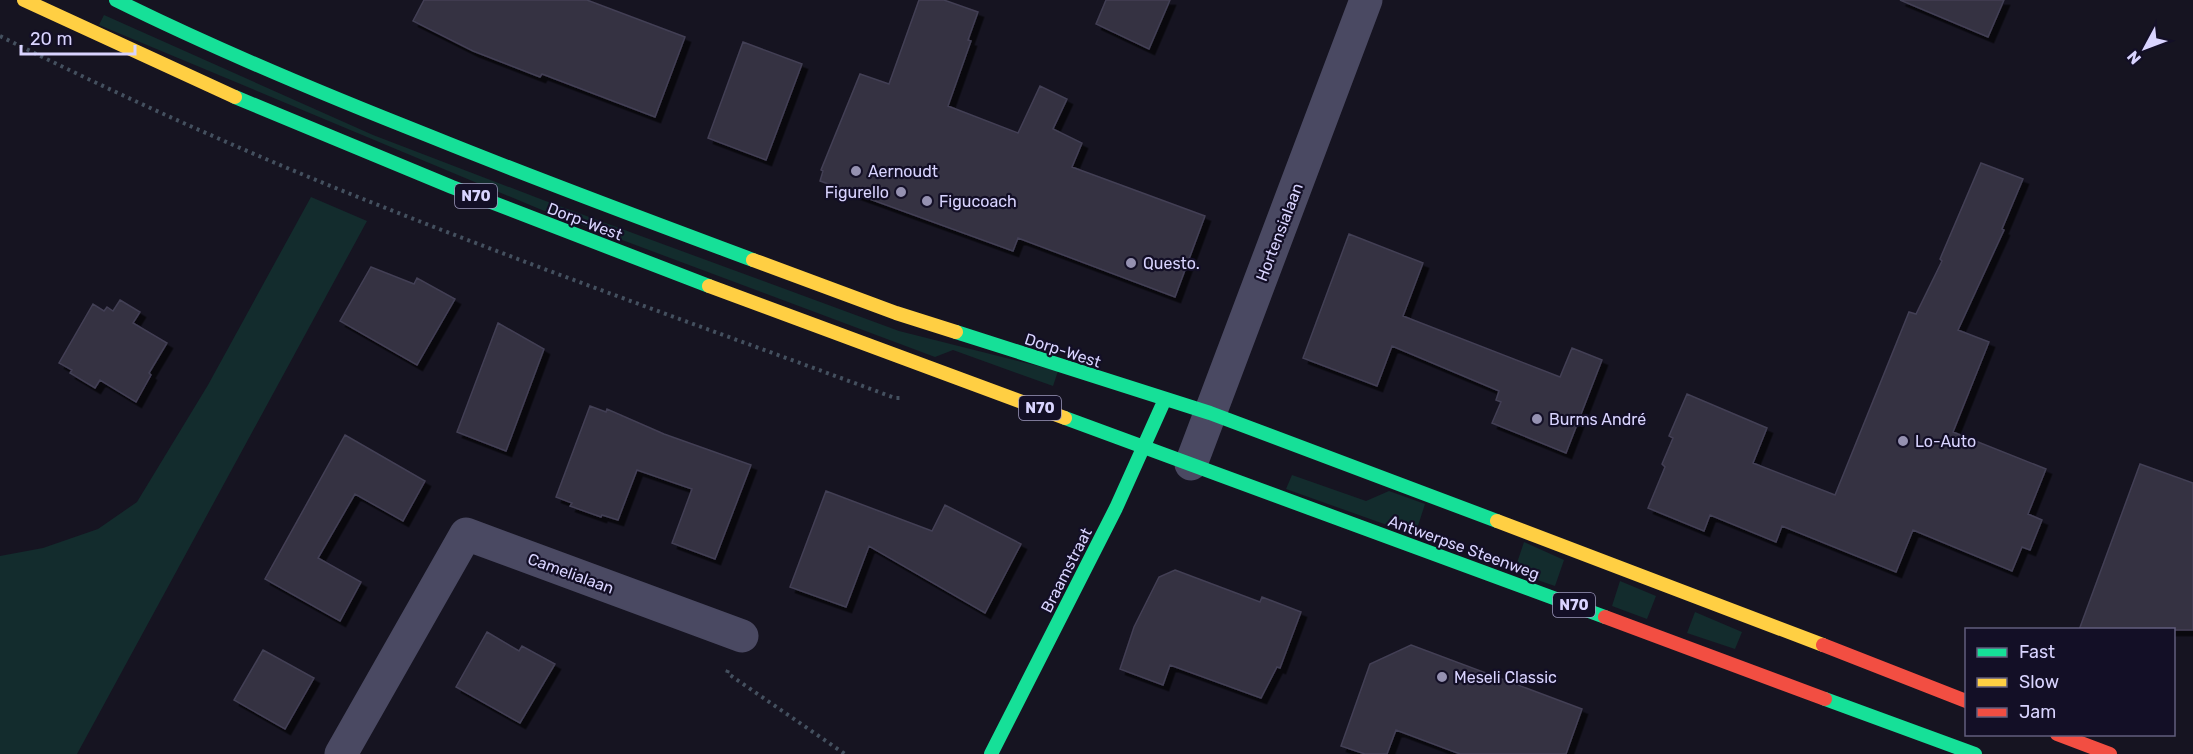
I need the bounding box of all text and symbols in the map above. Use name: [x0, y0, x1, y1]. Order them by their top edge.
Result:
scale bar: [21, 18, 135, 56]
north arrow: [2115, 18, 2175, 78]
text: 20 m: [30, 28, 72, 50]
text: N: [2123, 47, 2145, 68]
place label: Aernoudt: [868, 162, 938, 181]
marker: Aernoudt: [849, 164, 863, 178]
street label: Hortensialaan: [1252, 180, 1307, 284]
place label: Figurello: [825, 183, 889, 202]
road number: N70: [455, 184, 497, 208]
marker: Figurello: [894, 185, 908, 199]
place label: Figucoach: [939, 192, 1017, 211]
marker: Figucoach: [920, 194, 934, 208]
street label: Dorp-West: [544, 198, 625, 245]
place label: Questo.: [1143, 254, 1200, 273]
marker: Questo.: [1124, 256, 1138, 270]
street label: Dorp-West: [1022, 329, 1103, 372]
road number: N70: [1019, 396, 1061, 420]
place label: Burms André: [1549, 410, 1646, 429]
marker: Burms André: [1530, 412, 1544, 426]
place label: Lo-Auto: [1915, 432, 1976, 451]
marker: Lo-Auto: [1896, 434, 1910, 448]
street label: Antwerpse Steenweg: [1386, 511, 1542, 584]
street label: Braamstraat: [1037, 525, 1096, 616]
street label: Camelialaan: [525, 549, 617, 598]
road number: N70: [1553, 593, 1595, 617]
legend: [1965, 628, 2175, 736]
text: Fast: [2019, 641, 2055, 663]
place label: Meseli Classic: [1454, 668, 1557, 687]
marker: Meseli Classic: [1435, 670, 1449, 684]
text: Slow: [2019, 671, 2059, 693]
text: Jam: [2019, 701, 2056, 723]

